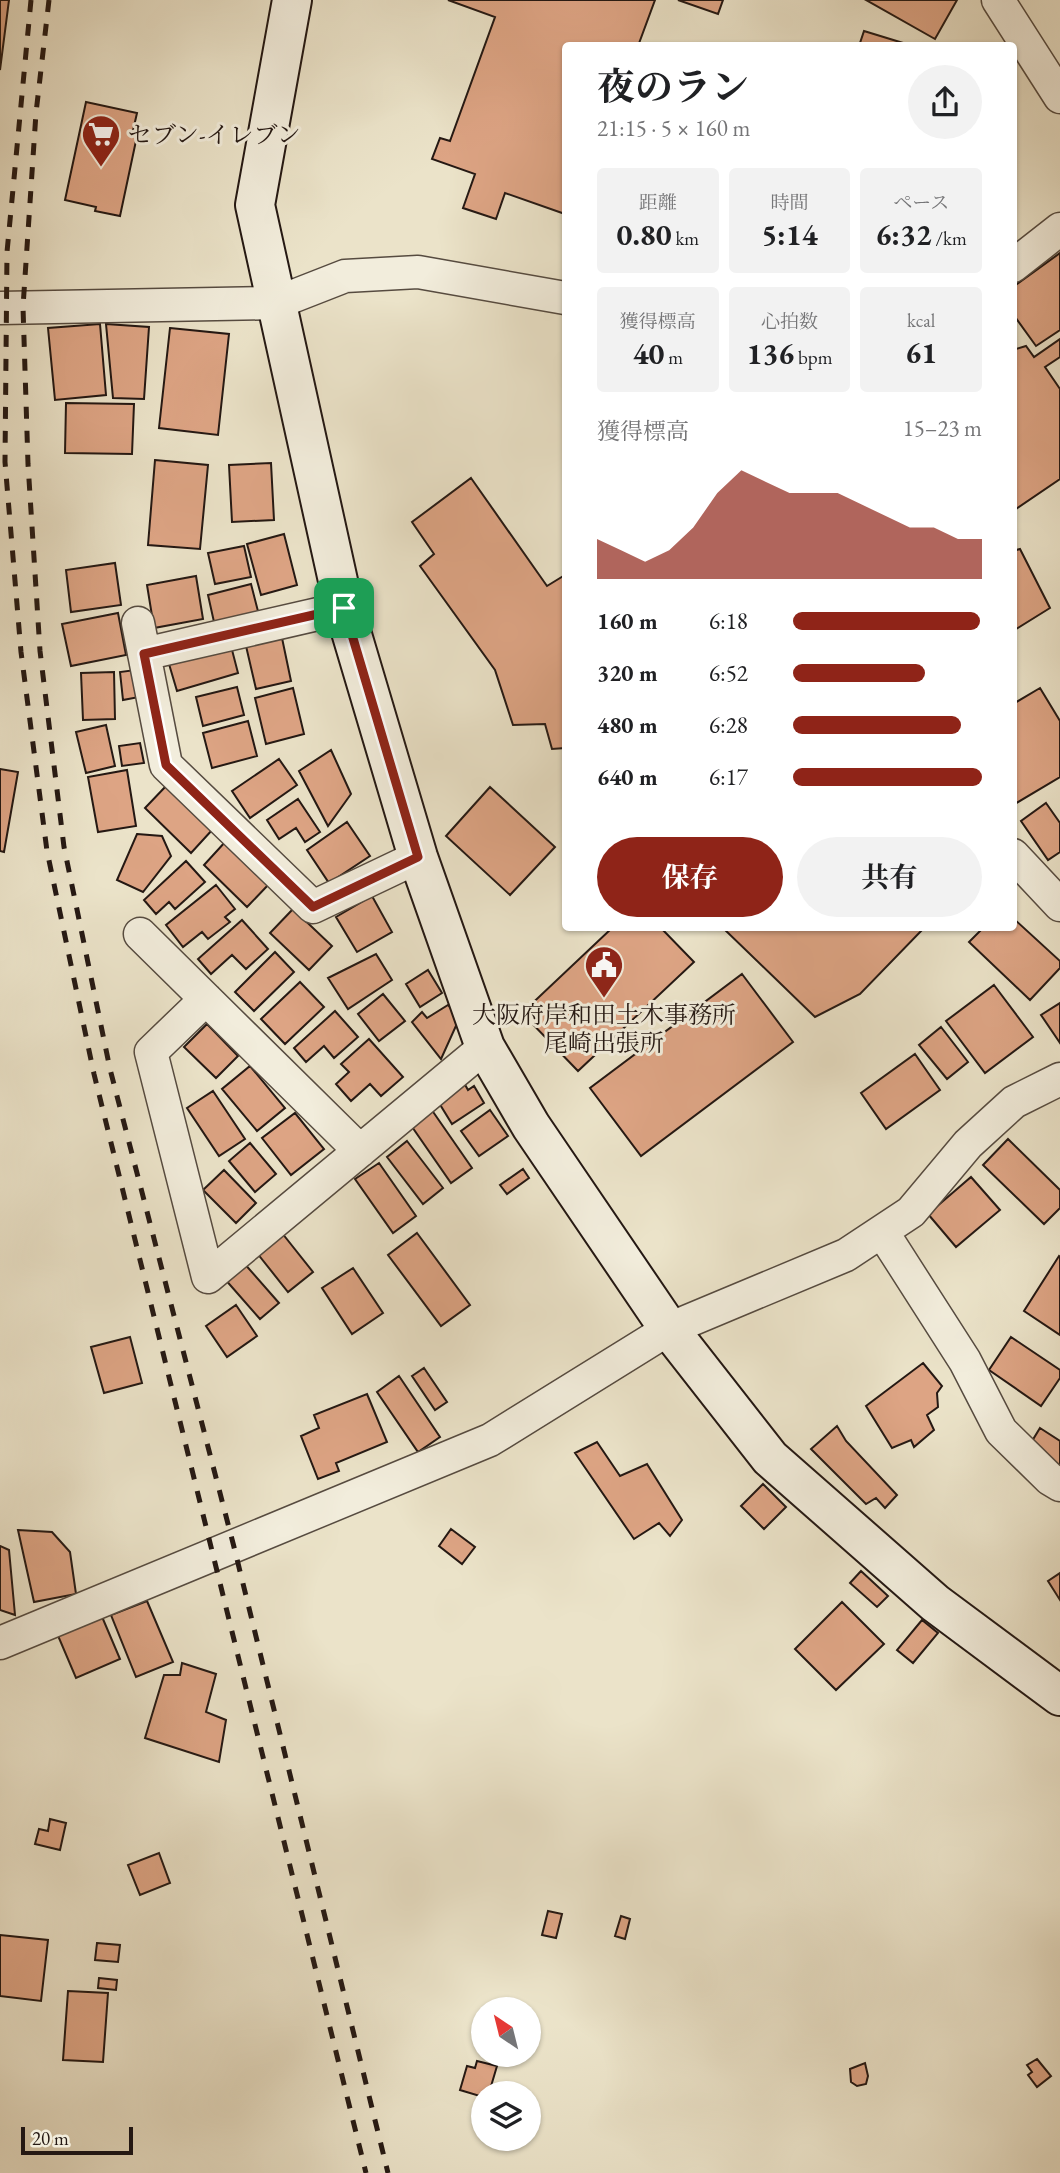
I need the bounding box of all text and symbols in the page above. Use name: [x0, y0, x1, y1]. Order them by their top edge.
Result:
text: 夜のラン: [597, 62, 749, 111]
button: share: [908, 65, 982, 139]
supermarket icon: セブン-イレブン: [80, 113, 122, 168]
text: 21:15 · 5 × 160 m: [597, 113, 750, 143]
place label: セブン-イレブン: [128, 119, 301, 150]
text: 距離: [639, 190, 677, 215]
text: 時間: [770, 190, 809, 215]
text: ペース: [893, 190, 949, 215]
text: 0.80: [617, 215, 672, 254]
text: 5:14: [761, 215, 818, 254]
text: 6:32: [876, 215, 932, 254]
text: km: [672, 226, 699, 251]
text: /km: [932, 226, 967, 251]
text: kcal: [907, 308, 935, 333]
text: 獲得標高: [620, 309, 696, 334]
text: 心拍数: [761, 309, 818, 334]
text: 61: [905, 333, 937, 372]
text: 40: [633, 334, 664, 373]
text: 136: [747, 334, 794, 373]
text: m: [664, 345, 683, 370]
text: bpm: [794, 345, 832, 370]
text: 15–23 m: [903, 413, 982, 443]
text: 獲得標高: [597, 416, 689, 446]
pin: [314, 578, 374, 638]
icon: arrive: [325, 589, 363, 627]
text: 160 m: [597, 606, 658, 636]
text: 6:18: [709, 606, 748, 636]
text: 320 m: [597, 658, 658, 688]
text: 6:52: [709, 658, 748, 688]
text: 480 m: [597, 710, 658, 740]
text: 6:28: [709, 710, 748, 740]
text: 640 m: [597, 762, 658, 792]
text: 6:17: [709, 762, 748, 792]
button: 保存: [597, 837, 783, 917]
button: 共有: [797, 837, 982, 917]
public building icon: 大阪府岸和田土木事務所 尾崎出張所: [583, 944, 625, 999]
place label: 大阪府岸和田土木事務所 尾崎出張所: [472, 999, 736, 1058]
north arrow: [471, 1997, 541, 2067]
map controls: [471, 1997, 541, 2151]
button: layers: [471, 2081, 541, 2151]
scale bar: [21, 2124, 133, 2156]
text: 20 m: [32, 2126, 69, 2151]

